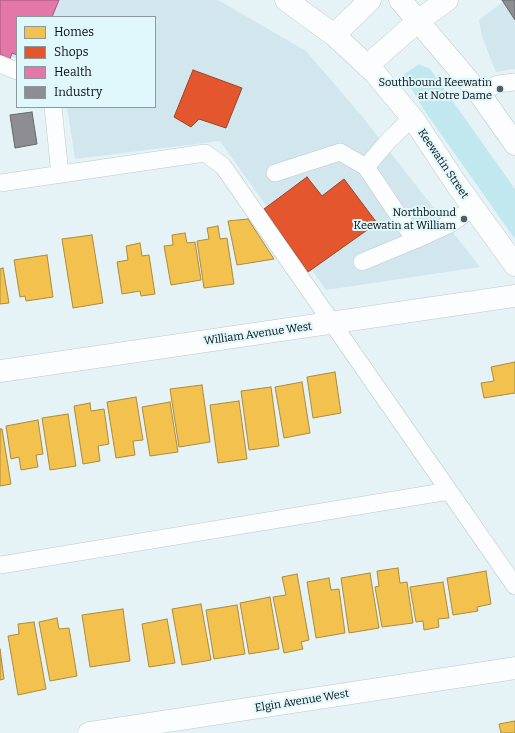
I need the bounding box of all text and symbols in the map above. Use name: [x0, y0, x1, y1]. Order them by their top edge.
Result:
legend: [16, 16, 156, 108]
text: Homes: [54, 25, 94, 39]
text: Shops: [54, 45, 88, 59]
text: Health: [54, 65, 92, 79]
place label: Southbound Keewatin at Notre Dame: [379, 76, 492, 102]
marker: Southbound Keewatin at Notre Dame: [495, 84, 505, 94]
text: Industry: [54, 85, 102, 99]
street label: Keewatin Street: [415, 127, 471, 201]
place label: Northbound Keewatin at William: [354, 206, 456, 232]
marker: Northbound Keewatin at William: [459, 214, 469, 224]
street label: William Avenue West: [203, 320, 313, 348]
street label: Elgin Avenue West: [254, 687, 350, 715]

